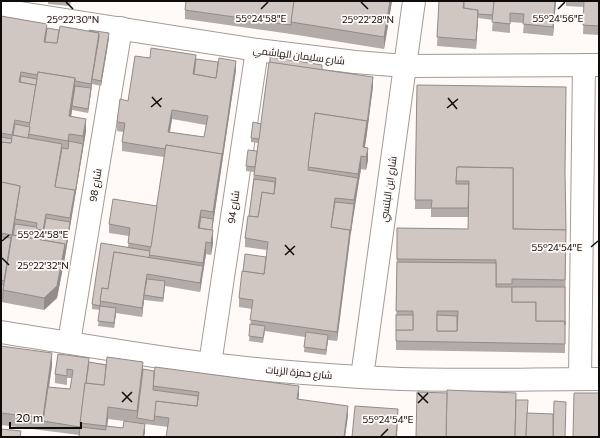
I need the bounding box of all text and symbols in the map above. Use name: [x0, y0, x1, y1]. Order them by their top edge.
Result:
text: 55°24'58"E: [235, 12, 287, 24]
text: 55°24'56"E: [532, 12, 584, 24]
text: 25°22'30"N: [47, 13, 99, 25]
text: 25°22'28"N: [342, 13, 394, 25]
street label: شارع سليمان الهاشمي: [252, 43, 346, 69]
street label: شارع ابن البلنسي: [377, 155, 401, 223]
street label: شارع 98: [86, 168, 105, 203]
street label: شارع 94: [225, 190, 242, 224]
text: 55°24'58"E: [17, 228, 69, 240]
text: 55°24'54"E: [532, 241, 583, 253]
text: 25°22'32"N: [17, 259, 69, 271]
street label: شارع حمزة الزيات: [265, 363, 333, 382]
scale bar: [10, 404, 81, 430]
text: 20 m: [16, 410, 43, 424]
text: 55°24'54"E: [363, 413, 414, 425]

